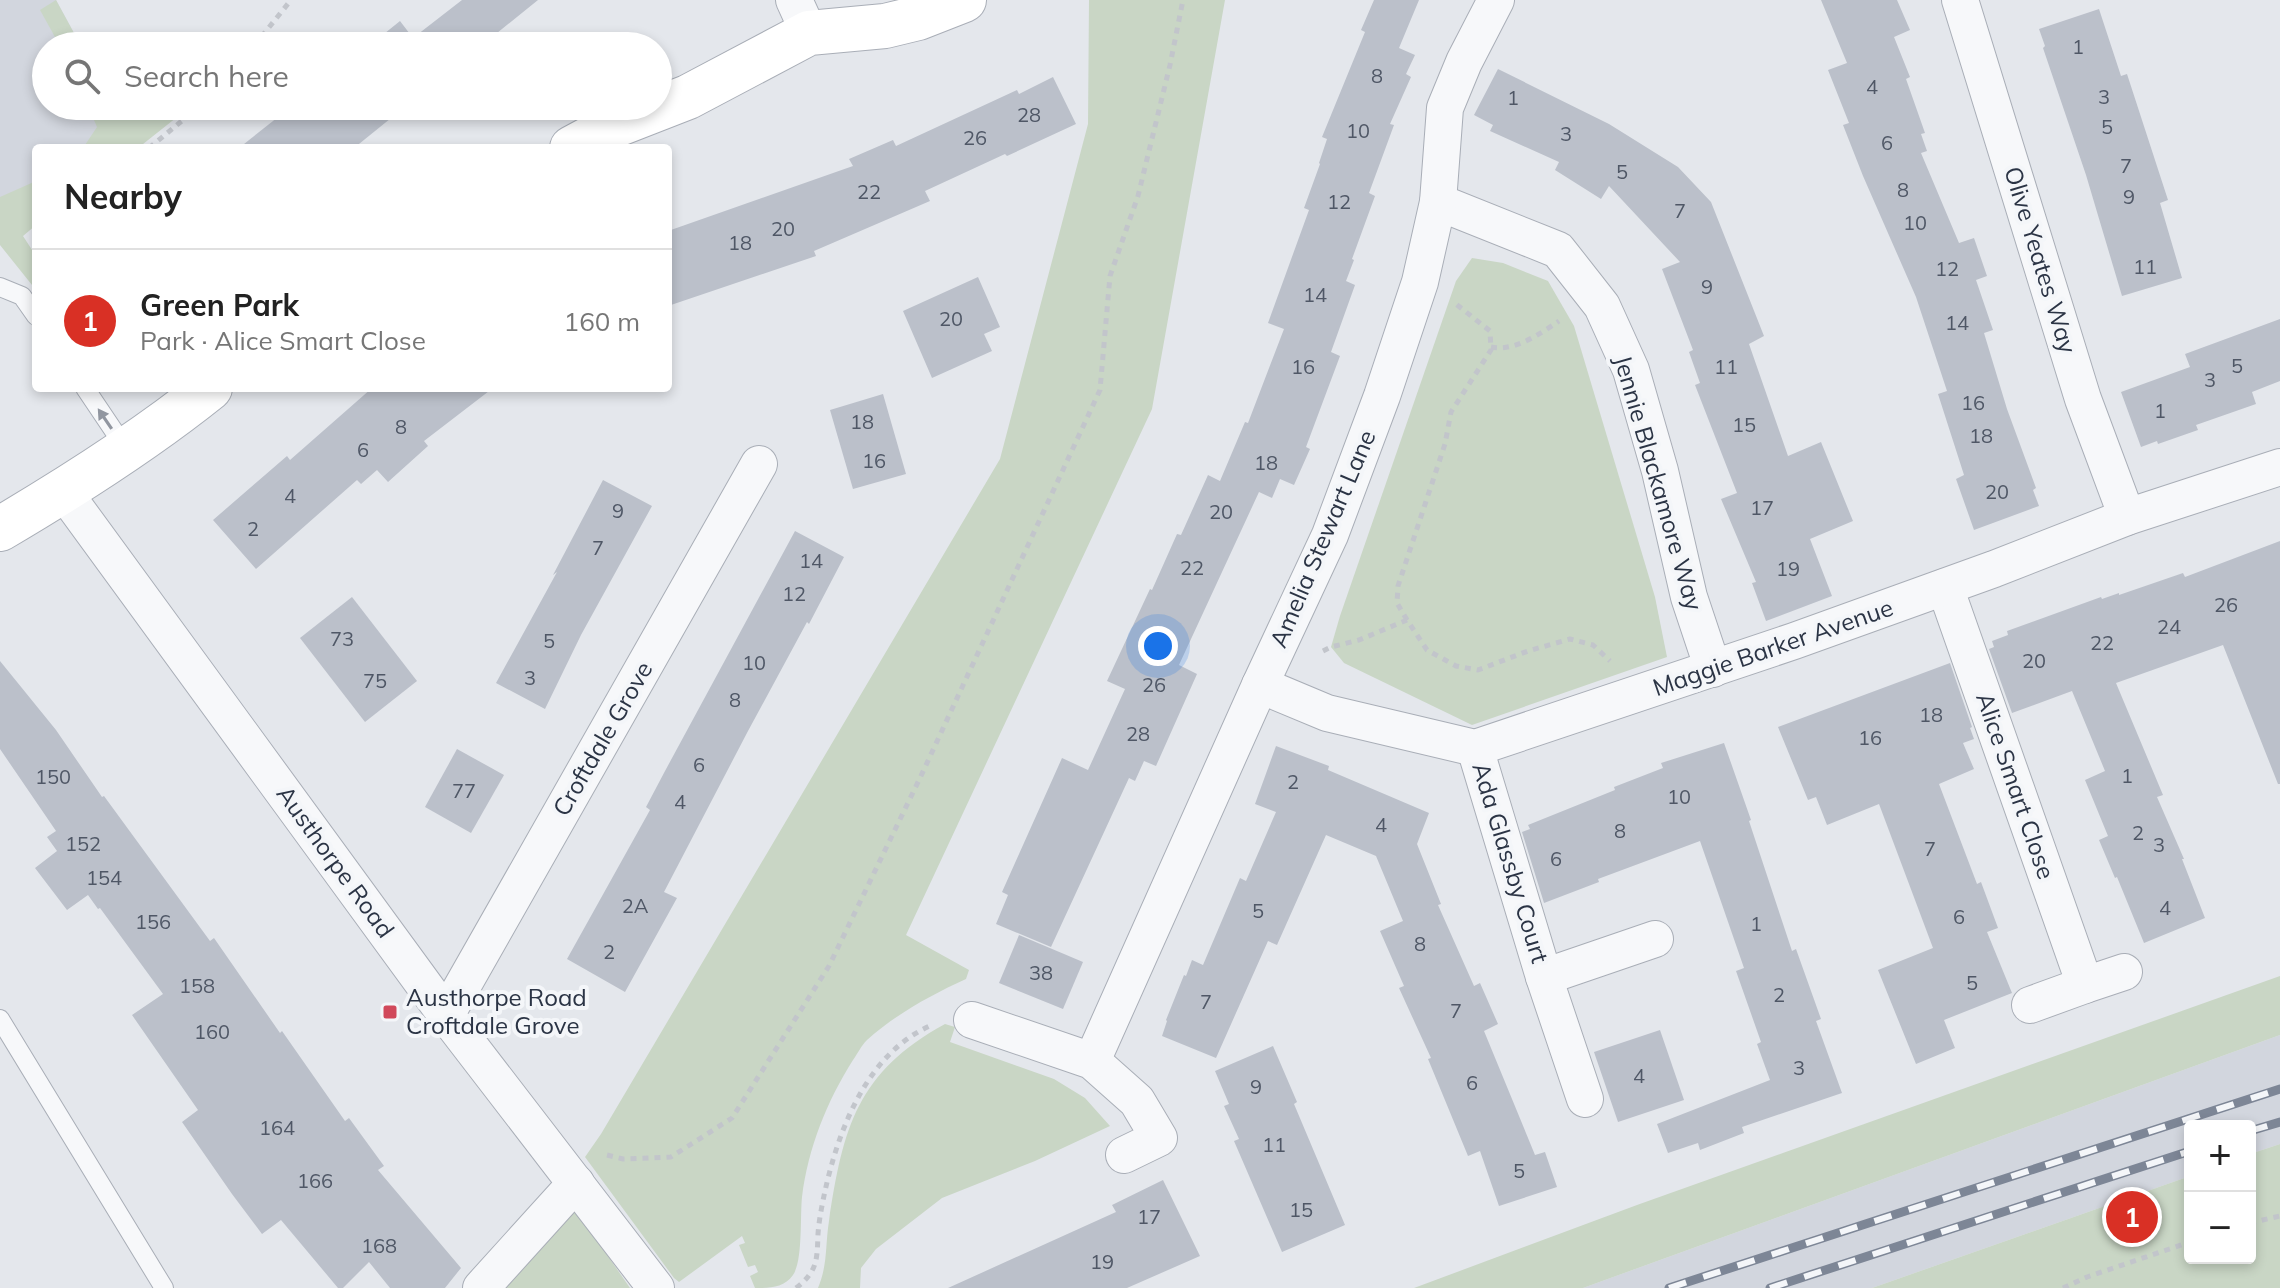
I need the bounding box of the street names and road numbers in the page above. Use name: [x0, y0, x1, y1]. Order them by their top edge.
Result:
street label: Olive Yeates Way: [1998, 163, 2084, 357]
street label: Jennie Blackamore Way: [1608, 352, 1710, 614]
street label: Amelia Stewart Lane: [1263, 425, 1382, 652]
street label: Maggie Barker Avenue: [1649, 592, 1897, 702]
street label: Croftdale Grove: [546, 656, 658, 821]
street label: Alice Smart Close: [1970, 688, 2062, 883]
street label: Ada Glassby Court: [1466, 759, 1556, 967]
street label: Austhorpe Road: [271, 779, 401, 943]

